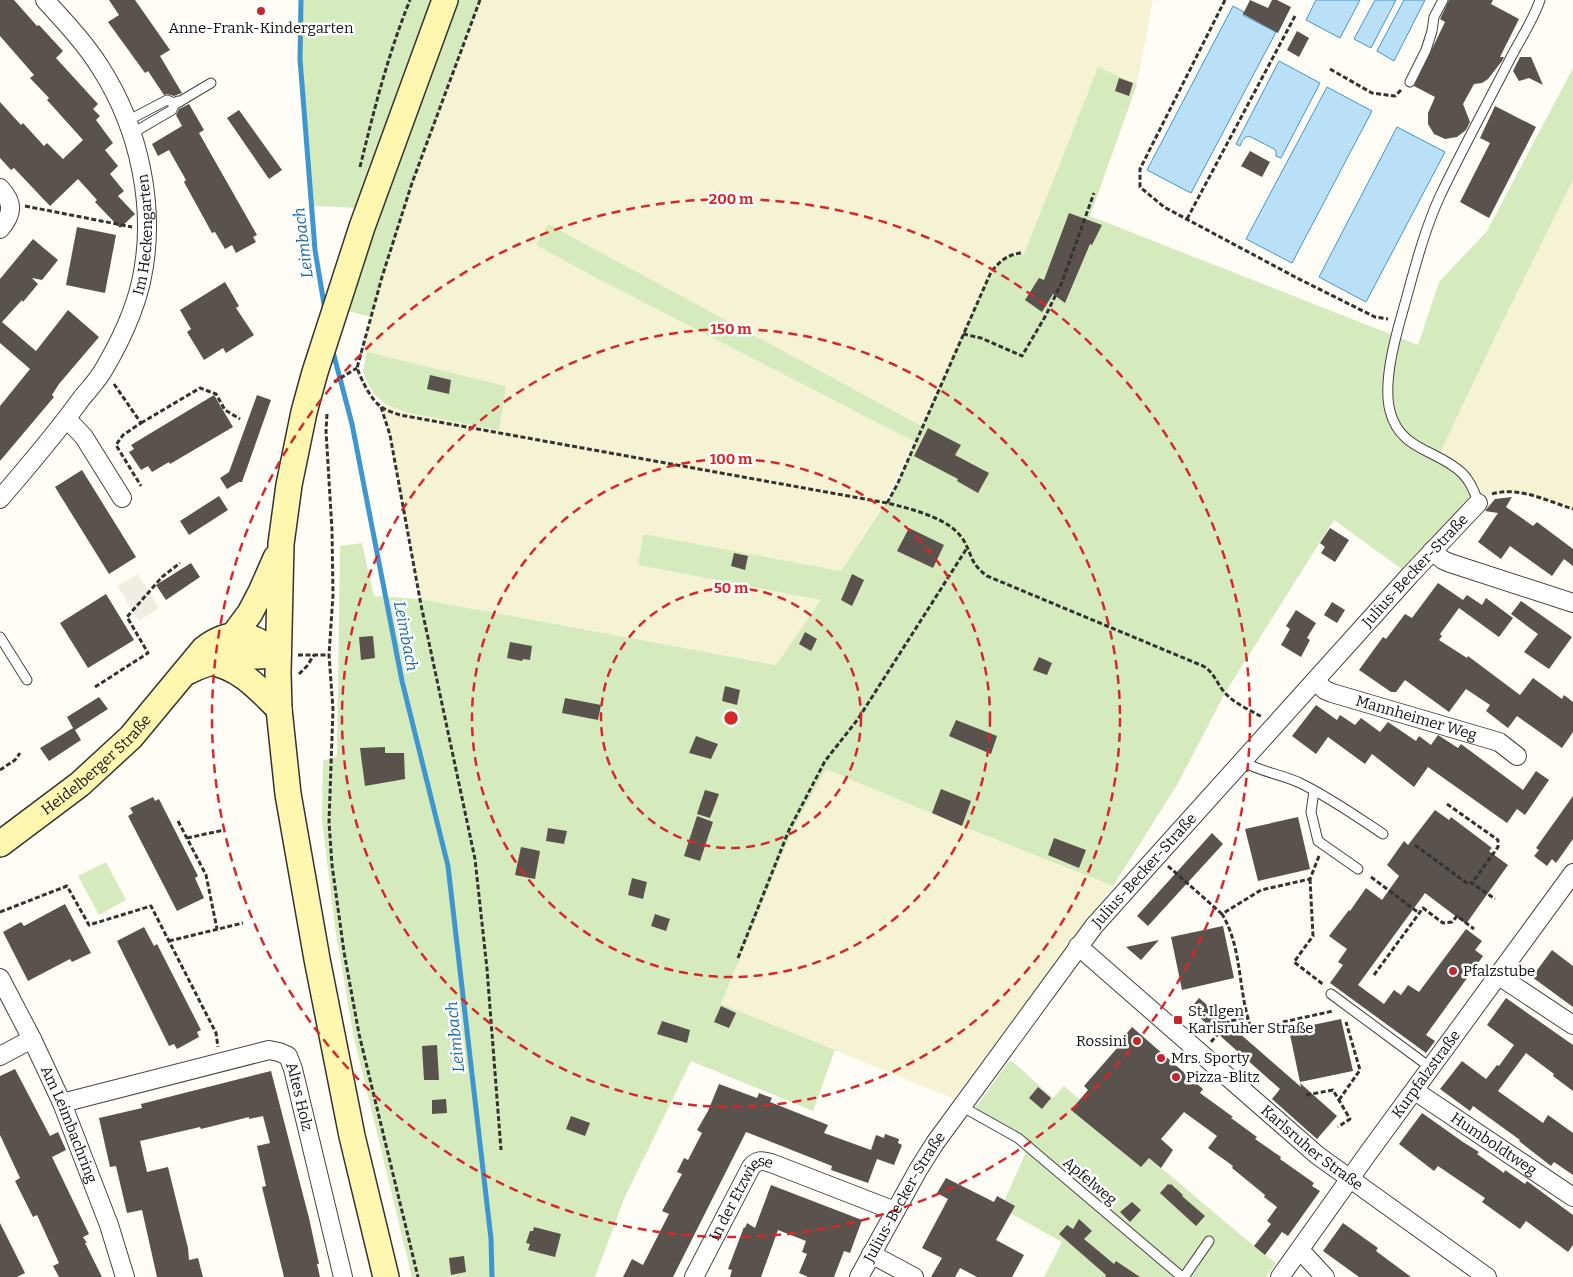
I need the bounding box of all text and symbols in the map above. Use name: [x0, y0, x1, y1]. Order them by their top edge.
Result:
marker: Anne-Frank-Kindergarten: [255, 5, 267, 17]
place label: Anne-Frank-Kindergarten: [169, 19, 354, 37]
street label: Im Heckengarten: [129, 172, 156, 297]
text: 200 m: [709, 190, 754, 208]
water label: Leimbach: [289, 207, 317, 279]
text: 150 m: [710, 320, 752, 338]
text: 100 m: [710, 450, 753, 468]
street label: Julius-Becker-Straße: [1358, 510, 1472, 632]
text: 50 m: [714, 579, 749, 597]
water label: Leimbach: [390, 599, 422, 673]
street label: Mannheimer Weg: [1354, 691, 1479, 744]
centre of rings: [722, 709, 740, 727]
street label: Heidelberger Straße: [38, 711, 155, 819]
street label: Julius-Becker-Straße: [1087, 809, 1200, 932]
place label: Pfalzstube: [1463, 962, 1535, 980]
marker: Pfalzstube: [1447, 965, 1459, 977]
water label: Leimbach: [442, 1001, 468, 1073]
place label: St. Ilgen Karlsruher Straße: [1188, 1002, 1313, 1037]
marker: St. Ilgen Karlsruher Straße: [1172, 1014, 1184, 1026]
street label: Kurpfalzstraße: [1388, 1027, 1464, 1122]
place label: Rossini: [1076, 1032, 1128, 1050]
marker: Rossini: [1131, 1035, 1143, 1047]
place label: Mrs. Sporty: [1171, 1049, 1250, 1067]
marker: Mrs. Sporty: [1155, 1052, 1167, 1064]
street label: Altes Holz: [282, 1059, 317, 1133]
street label: Am Leimbachring: [37, 1063, 101, 1186]
place label: Pizza-Blitz: [1186, 1068, 1260, 1086]
marker: Pizza-Blitz: [1170, 1071, 1182, 1083]
street label: Karlsruher Straße: [1257, 1101, 1366, 1194]
street label: Humboldtweg: [1447, 1109, 1540, 1179]
street label: Julius-Becker-Straße: [859, 1128, 949, 1266]
street label: In der Etzwiese: [705, 1152, 775, 1244]
street label: Apfelweg: [1059, 1153, 1121, 1209]

